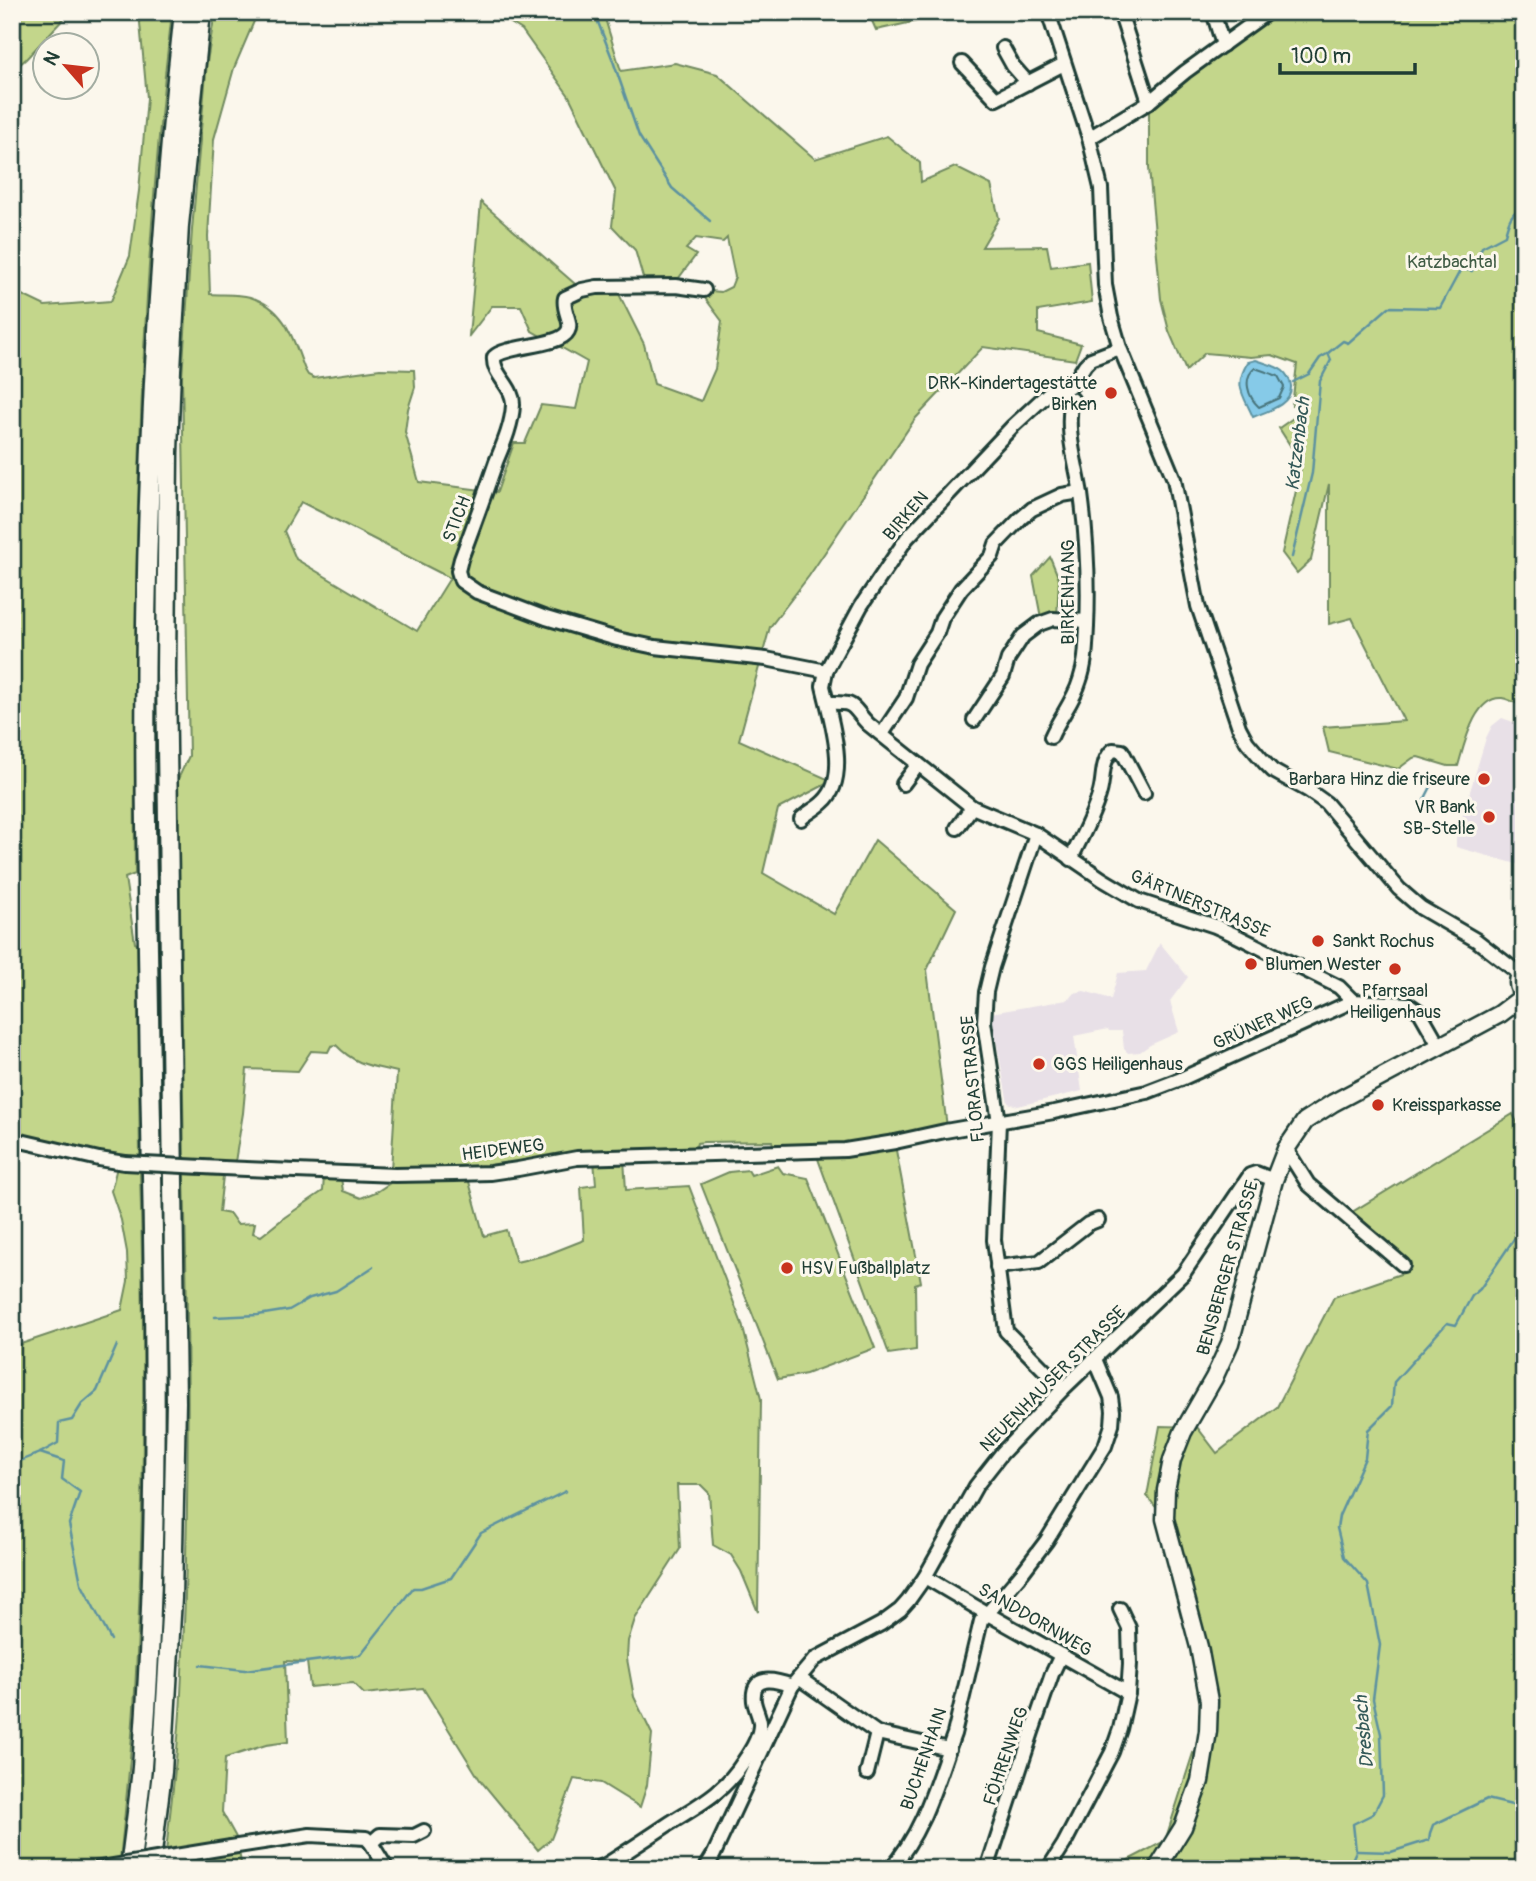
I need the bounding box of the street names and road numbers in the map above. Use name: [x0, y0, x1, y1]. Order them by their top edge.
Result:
street label: BIRKEN: [878, 486, 934, 546]
street label: STICH: [438, 492, 476, 546]
street label: BIRKENHANG: [1057, 539, 1080, 645]
street label: GÄRTNERSTRASSE: [1127, 864, 1273, 944]
street label: GRÜNER WEG: [1209, 991, 1317, 1055]
street label: FLORASTRASSE: [956, 1015, 990, 1143]
street label: HEIDEWEG: [460, 1134, 546, 1166]
street label: BENSBERGER STRASSE: [1192, 1178, 1264, 1358]
street label: NEUENHAUSER STRASSE: [975, 1301, 1131, 1457]
street label: SANDDORNWEG: [974, 1578, 1096, 1662]
street label: FÖHRENWEG: [978, 1703, 1034, 1809]
street label: BUCHENHAIN: [896, 1705, 952, 1813]

